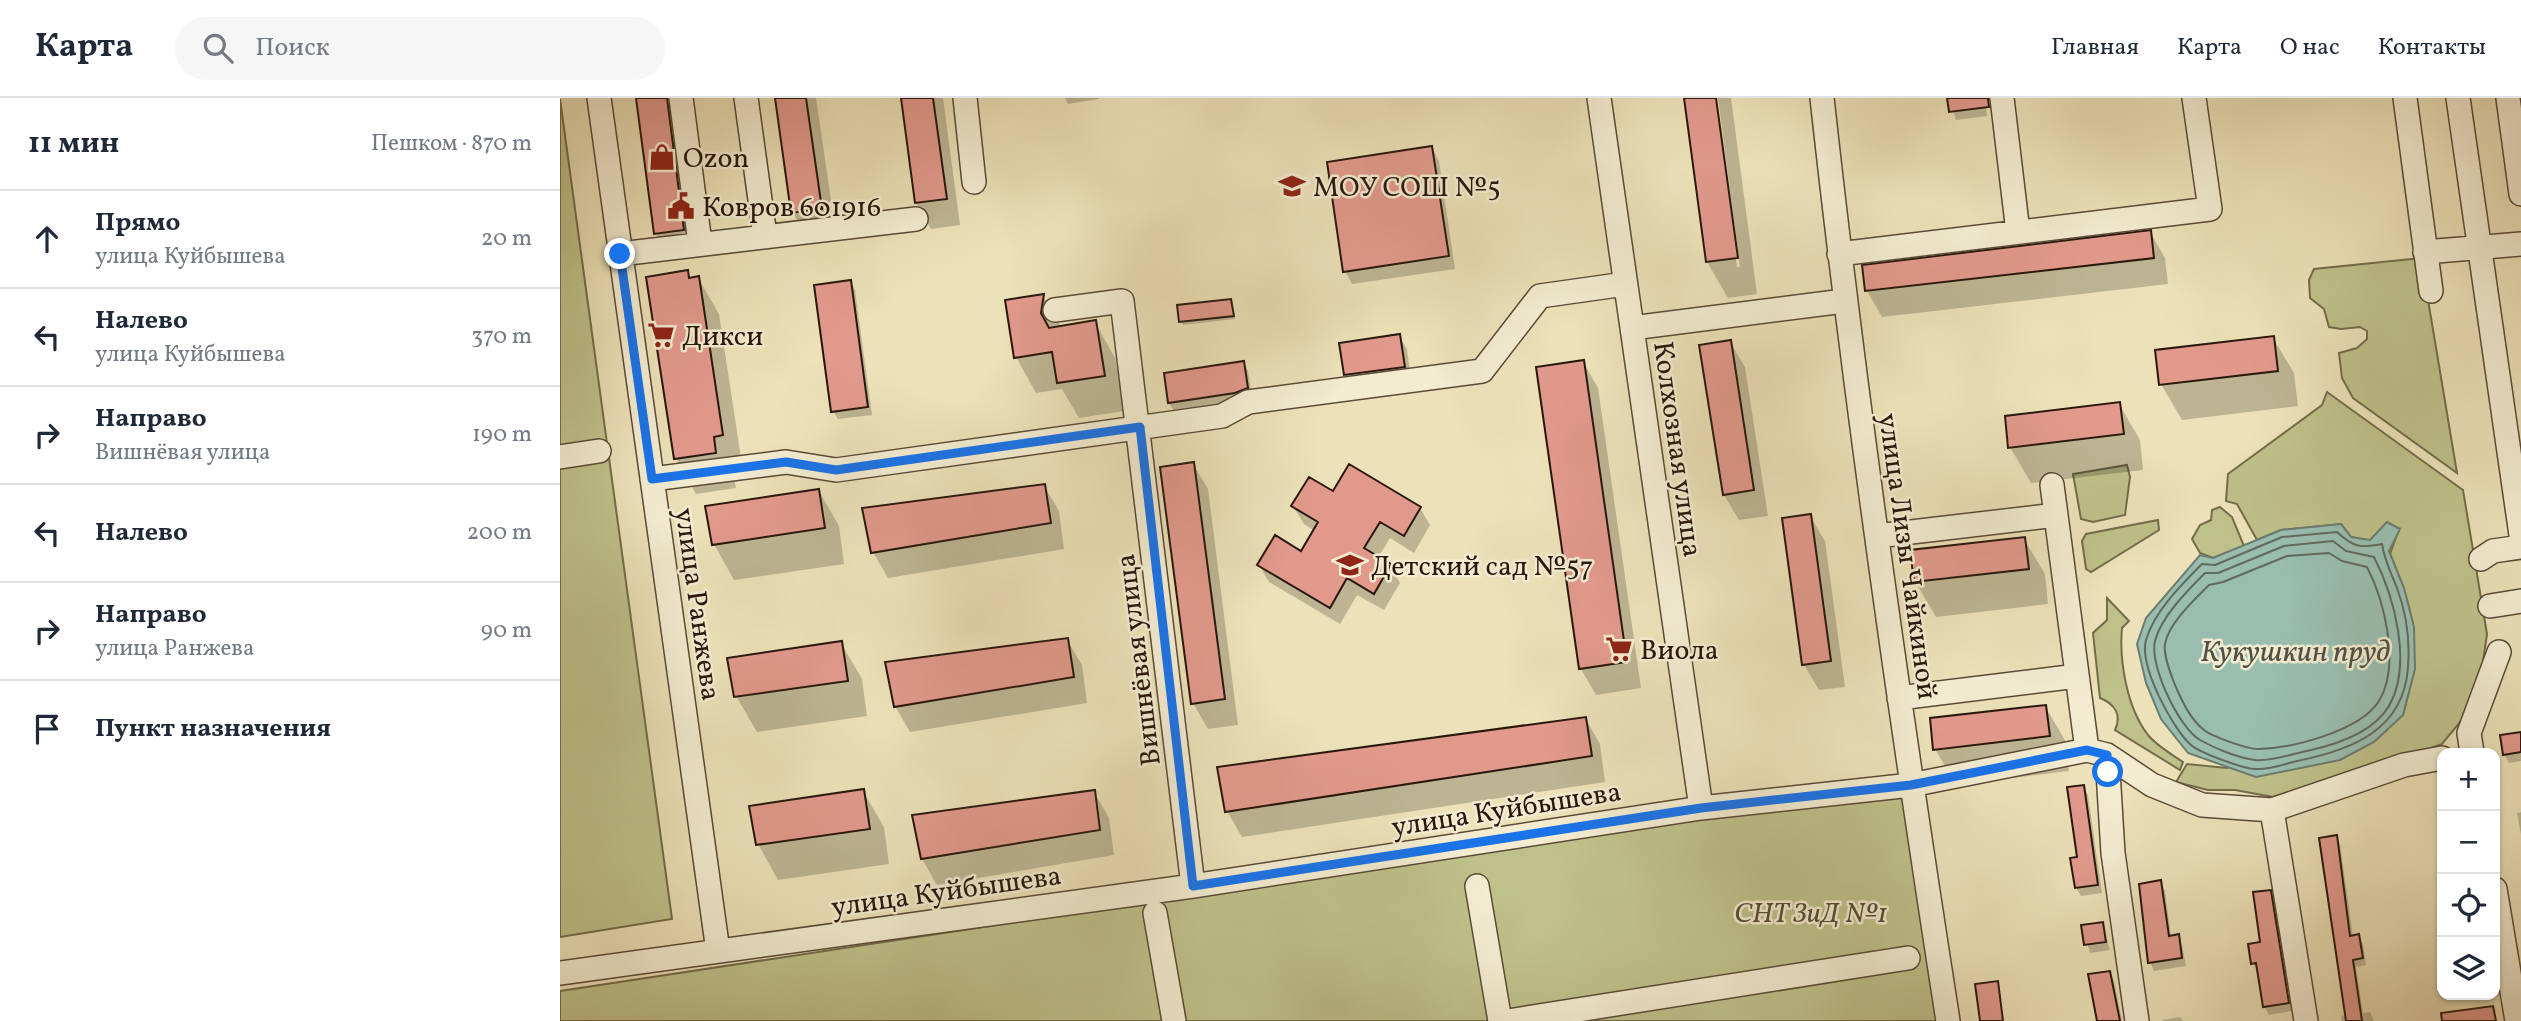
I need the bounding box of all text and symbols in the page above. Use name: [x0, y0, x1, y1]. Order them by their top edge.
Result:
search box: [175, 17, 665, 80]
text: Карта: [35, 25, 133, 71]
icon: search: [199, 29, 237, 67]
text: Поиск: [255, 30, 330, 66]
text: Главная: [2051, 31, 2139, 65]
text: Карта: [2177, 31, 2242, 65]
text: О нас: [2280, 31, 2340, 65]
text: Контакты: [2378, 31, 2486, 65]
text: 11 мин: [28, 123, 119, 165]
text: Пешком · 870 m: [371, 128, 532, 160]
place label: Ozon: [683, 140, 749, 179]
shop icon: Ozon: [647, 142, 677, 172]
place label: МОУ СОШ №5: [1313, 169, 1501, 208]
school or university icon: МОУ СОШ №5: [1277, 171, 1307, 201]
place label: Ковров 601916: [702, 189, 881, 228]
public building icon: Ковров 601916: [666, 191, 696, 221]
text: Прямо: [95, 205, 180, 241]
icon: ahead: [28, 220, 66, 258]
text: 20 m: [481, 223, 532, 255]
route end: [604, 238, 635, 269]
text: улица Куйбышева: [95, 241, 286, 273]
text: Налево: [95, 303, 188, 339]
icon: left: [28, 318, 66, 356]
place label: Дикси: [682, 318, 763, 357]
supermarket icon: Дикси: [646, 320, 676, 350]
text: 370 m: [471, 321, 532, 353]
text: улица Куйбышева: [95, 339, 286, 371]
street label: Колхозная улица: [1642, 339, 1711, 560]
text: Направо: [95, 401, 207, 437]
street label: улица Лизы Чайкиной: [1867, 411, 1946, 702]
icon: right: [28, 416, 66, 454]
text: 190 m: [472, 419, 532, 451]
text: Вишнёвая улица: [95, 437, 270, 469]
street label: улица Ранжева: [664, 506, 729, 703]
icon: left: [28, 514, 66, 552]
text: Налево: [95, 515, 188, 551]
text: 200 m: [467, 517, 532, 549]
place label: Детский сад №57: [1371, 548, 1593, 587]
school or university icon: Детский сад №57: [1335, 550, 1365, 580]
street label: Вишнёвая улица: [1107, 551, 1172, 768]
text: Направо: [95, 597, 207, 633]
icon: right: [28, 612, 66, 650]
text: 90 m: [481, 615, 532, 647]
place label: Виола: [1640, 632, 1719, 671]
water label: Кукушкин пруд: [2200, 632, 2390, 674]
text: улица Ранжева: [95, 633, 254, 665]
supermarket icon: Виола: [1604, 634, 1634, 664]
icon: arrive: [28, 710, 66, 748]
text: Пункт назначения: [95, 711, 331, 747]
map controls: [2437, 748, 2500, 1000]
button: +: [2437, 748, 2500, 811]
route start: [2092, 756, 2123, 787]
street label: улица Куйбышева: [1389, 773, 1624, 848]
button: −: [2437, 811, 2500, 874]
street label: улица Куйбышева: [829, 857, 1064, 928]
button: locate: [2437, 874, 2500, 937]
park label: СНТ ЗиД №1: [1734, 895, 1888, 934]
button: layers: [2437, 937, 2500, 1000]

